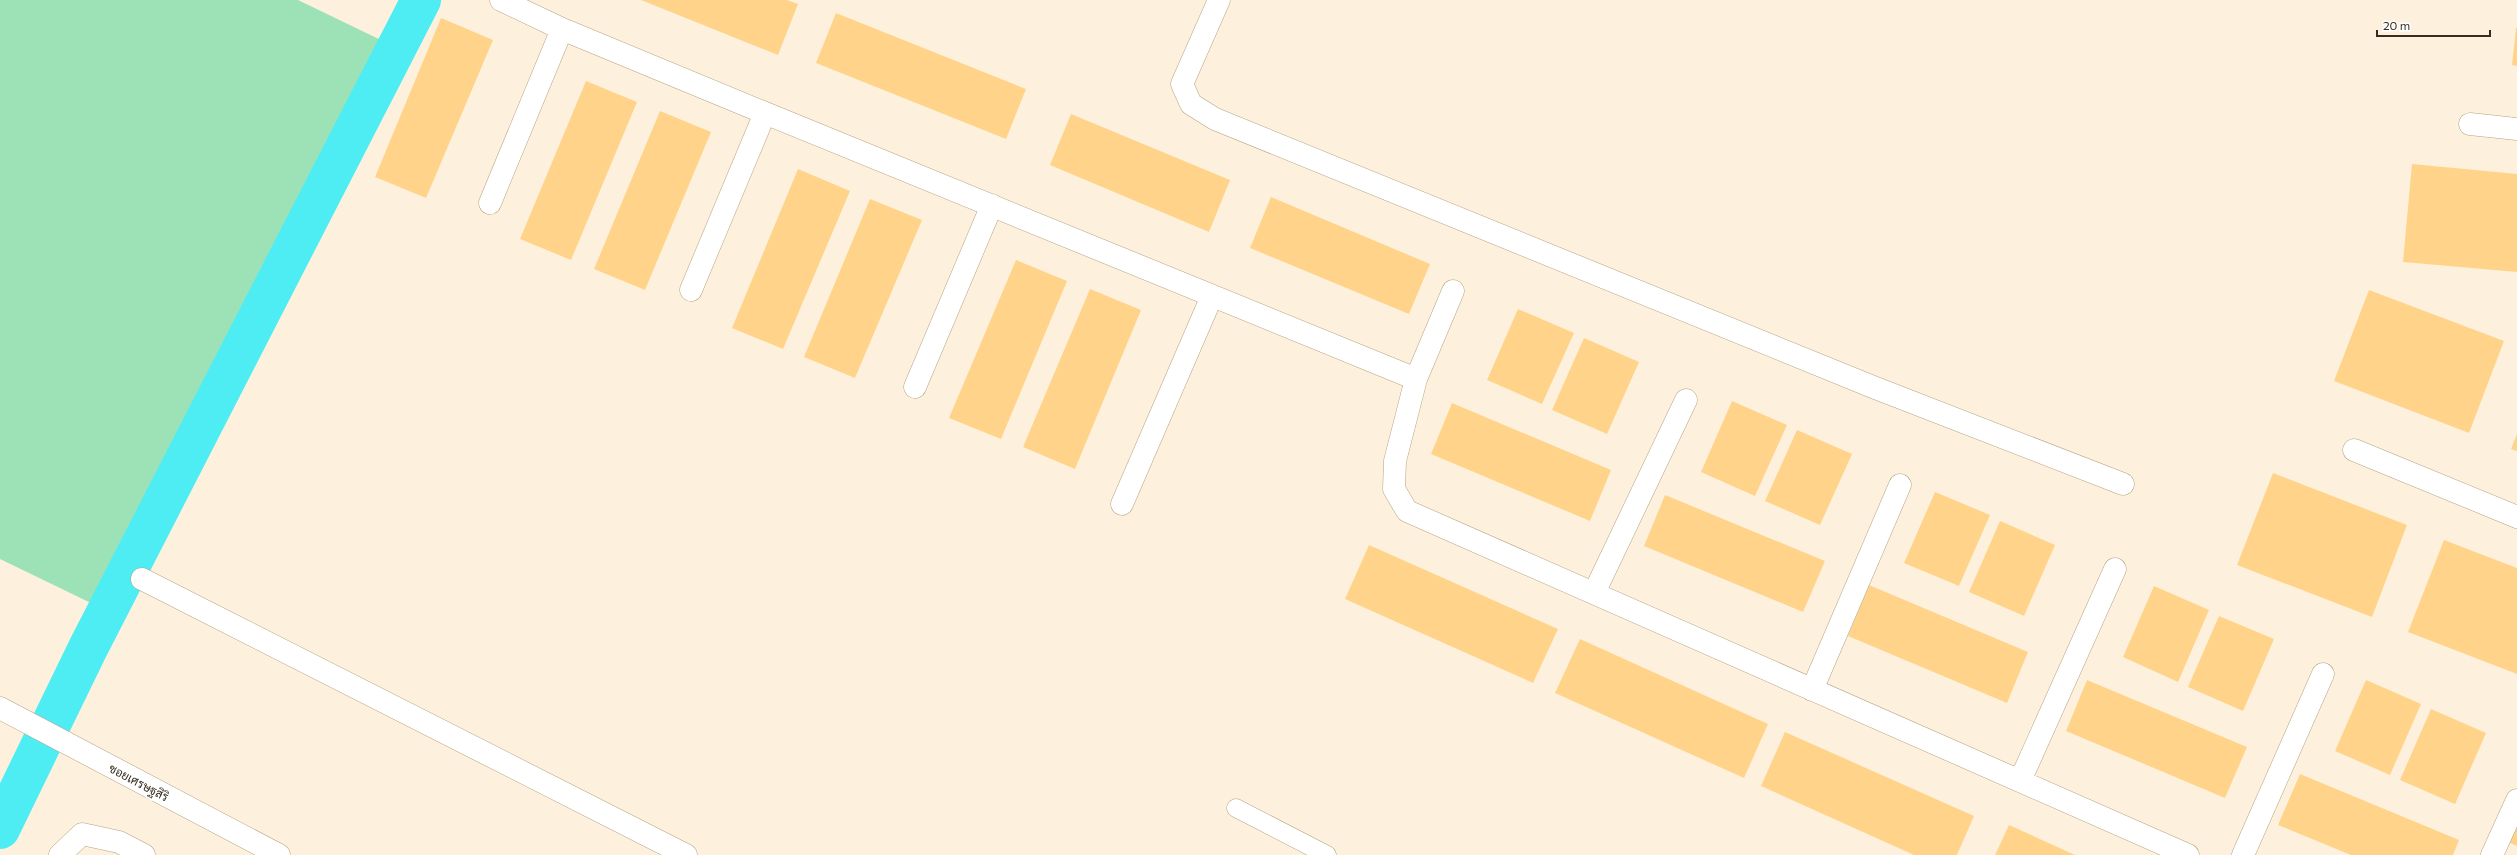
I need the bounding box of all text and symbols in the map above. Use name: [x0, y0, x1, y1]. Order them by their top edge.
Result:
scale bar: [2377, 12, 2490, 38]
text: 20 m: [2383, 18, 2410, 32]
street label: ซอยเศรษฐสิริ: [106, 760, 171, 805]

